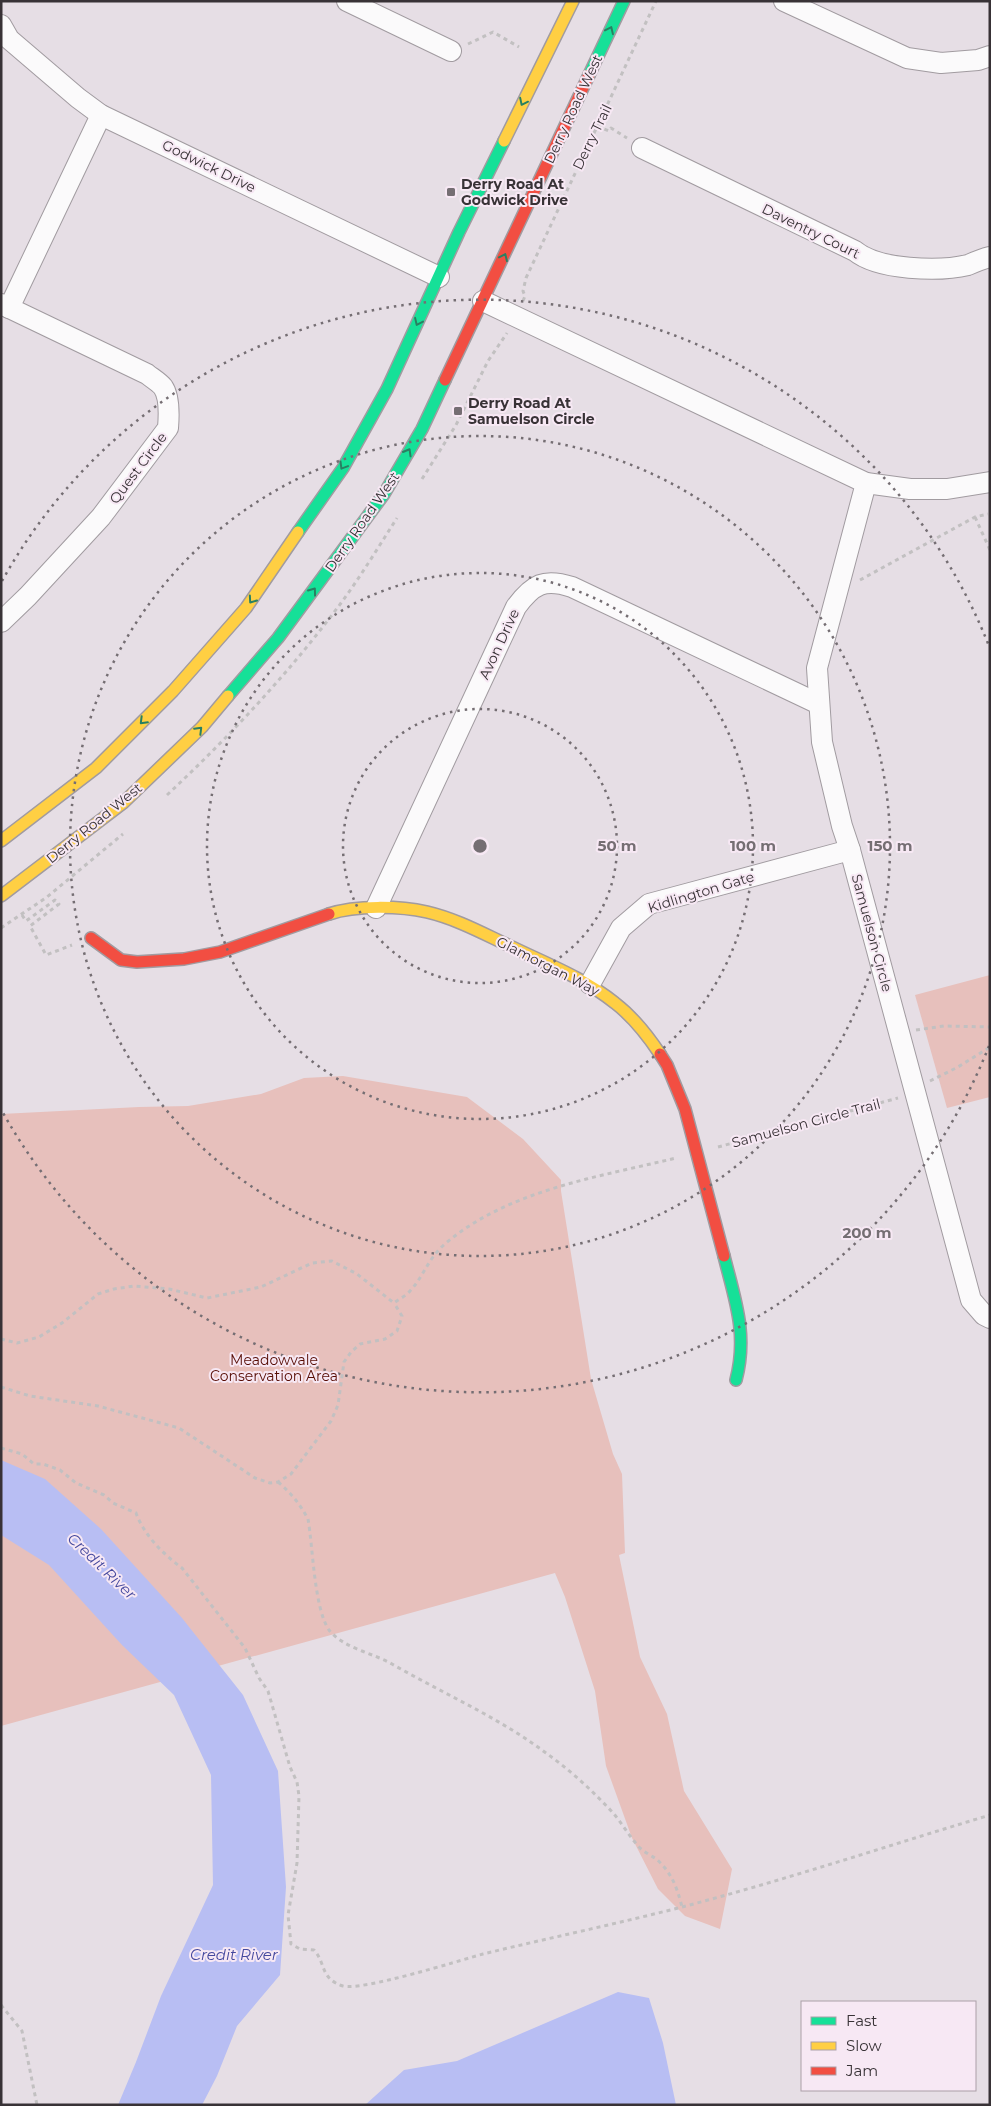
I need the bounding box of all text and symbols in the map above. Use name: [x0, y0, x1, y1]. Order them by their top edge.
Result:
one-way arrow: [604, 26, 614, 35]
street label: Derry Road West: [540, 51, 606, 166]
one-way arrow: [519, 97, 529, 106]
street label: Derry Trail: [568, 101, 616, 173]
street label: Godwick Drive: [159, 136, 259, 196]
place label: Derry Road At Godwick Drive: [461, 175, 568, 209]
marker: Derry Road At Godwick Drive: [445, 186, 457, 198]
street label: Daventry Court: [759, 200, 863, 263]
one-way arrow: [498, 253, 508, 262]
one-way arrow: [414, 317, 424, 326]
place label: Derry Road At Samuelson Circle: [468, 394, 595, 428]
marker: Derry Road At Samuelson Circle: [452, 405, 464, 417]
street label: Quest Circle: [105, 429, 171, 507]
one-way arrow: [402, 449, 412, 458]
one-way arrow: [340, 460, 350, 469]
street label: Derry Road West: [321, 468, 403, 576]
one-way arrow: [307, 587, 316, 597]
one-way arrow: [249, 594, 258, 604]
street label: Avon Drive: [475, 606, 523, 682]
one-way arrow: [140, 715, 149, 724]
one-way arrow: [193, 727, 202, 736]
street label: Derry Road West: [42, 779, 146, 867]
text: 50 m: [597, 836, 637, 855]
text: 100 m: [730, 836, 776, 855]
text: 150 m: [868, 836, 912, 855]
centre of rings: [471, 837, 489, 855]
street label: Kidlington Gate: [646, 867, 756, 917]
street label: Samuelson Circle: [848, 872, 896, 994]
street label: Glamorgan Way: [493, 932, 603, 1000]
street label: Samuelson Circle Trail: [729, 1094, 883, 1152]
text: 200 m: [842, 1223, 892, 1242]
park label: Meadowvale Conservation Area: [210, 1351, 338, 1385]
water label: Credit River: [64, 1529, 141, 1604]
water label: Credit River: [190, 1945, 279, 1964]
legend: [801, 2001, 976, 2091]
text: Fast: [846, 2011, 877, 2030]
text: Slow: [846, 2036, 882, 2055]
text: Jam: [845, 2061, 878, 2080]

